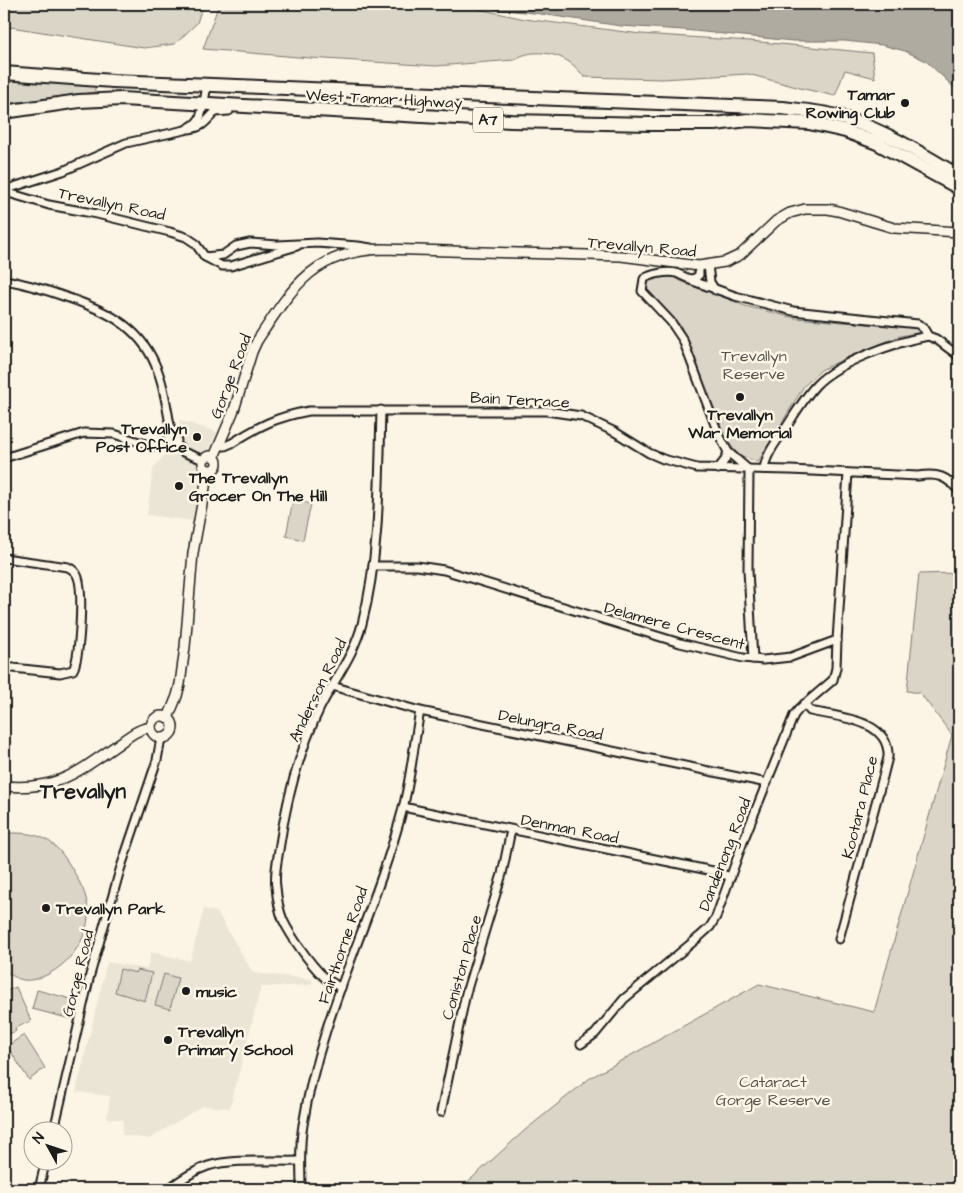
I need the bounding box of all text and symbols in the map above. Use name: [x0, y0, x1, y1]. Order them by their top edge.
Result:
street label: West Tamar Highway: [305, 84, 463, 115]
place label: Tamar Rowing Club: [806, 84, 895, 126]
marker: Tamar Rowing Club: [899, 97, 911, 109]
road number: A7: [473, 108, 503, 132]
street label: Trevallyn Road: [56, 182, 167, 227]
street label: Trevallyn Road: [587, 231, 697, 264]
street label: Gorge Road: [205, 331, 258, 422]
park label: Trevallyn Reserve: [721, 345, 787, 385]
street label: Bain Terrace: [470, 386, 571, 414]
marker: Trevallyn War Memorial: [734, 391, 746, 403]
place label: Trevallyn War Memorial: [687, 404, 792, 444]
place label: Trevallyn Post Office: [96, 418, 187, 458]
marker: Trevallyn Post Office: [191, 431, 203, 443]
place label: The Trevallyn Grocer On The Hill: [188, 467, 328, 507]
marker: The Trevallyn Grocer On The Hill: [173, 480, 185, 492]
street label: Delamere Crescent: [602, 597, 748, 655]
street label: Anderson Road: [283, 635, 352, 746]
street label: Delungra Road: [496, 704, 605, 747]
street label: Kootara Place: [837, 753, 883, 861]
district label: Trevallyn: [39, 777, 127, 809]
street label: Dandenong Road: [693, 795, 758, 915]
street label: Denman Road: [519, 809, 620, 849]
street label: Fairthorne Road: [313, 884, 373, 1007]
place label: Trevallyn Park: [55, 898, 165, 921]
marker: Trevallyn Park: [40, 902, 52, 914]
street label: Coniston Place: [436, 912, 488, 1022]
street label: Gorge Road: [57, 927, 100, 1019]
place label: music: [196, 981, 238, 1003]
marker: music: [180, 985, 192, 997]
place label: Trevallyn Primary School: [177, 1021, 293, 1062]
marker: Trevallyn Primary School: [162, 1034, 174, 1046]
park label: Cataract Gorge Reserve: [716, 1071, 831, 1112]
north arrow: [22, 1120, 72, 1170]
text: N: [28, 1128, 49, 1148]

